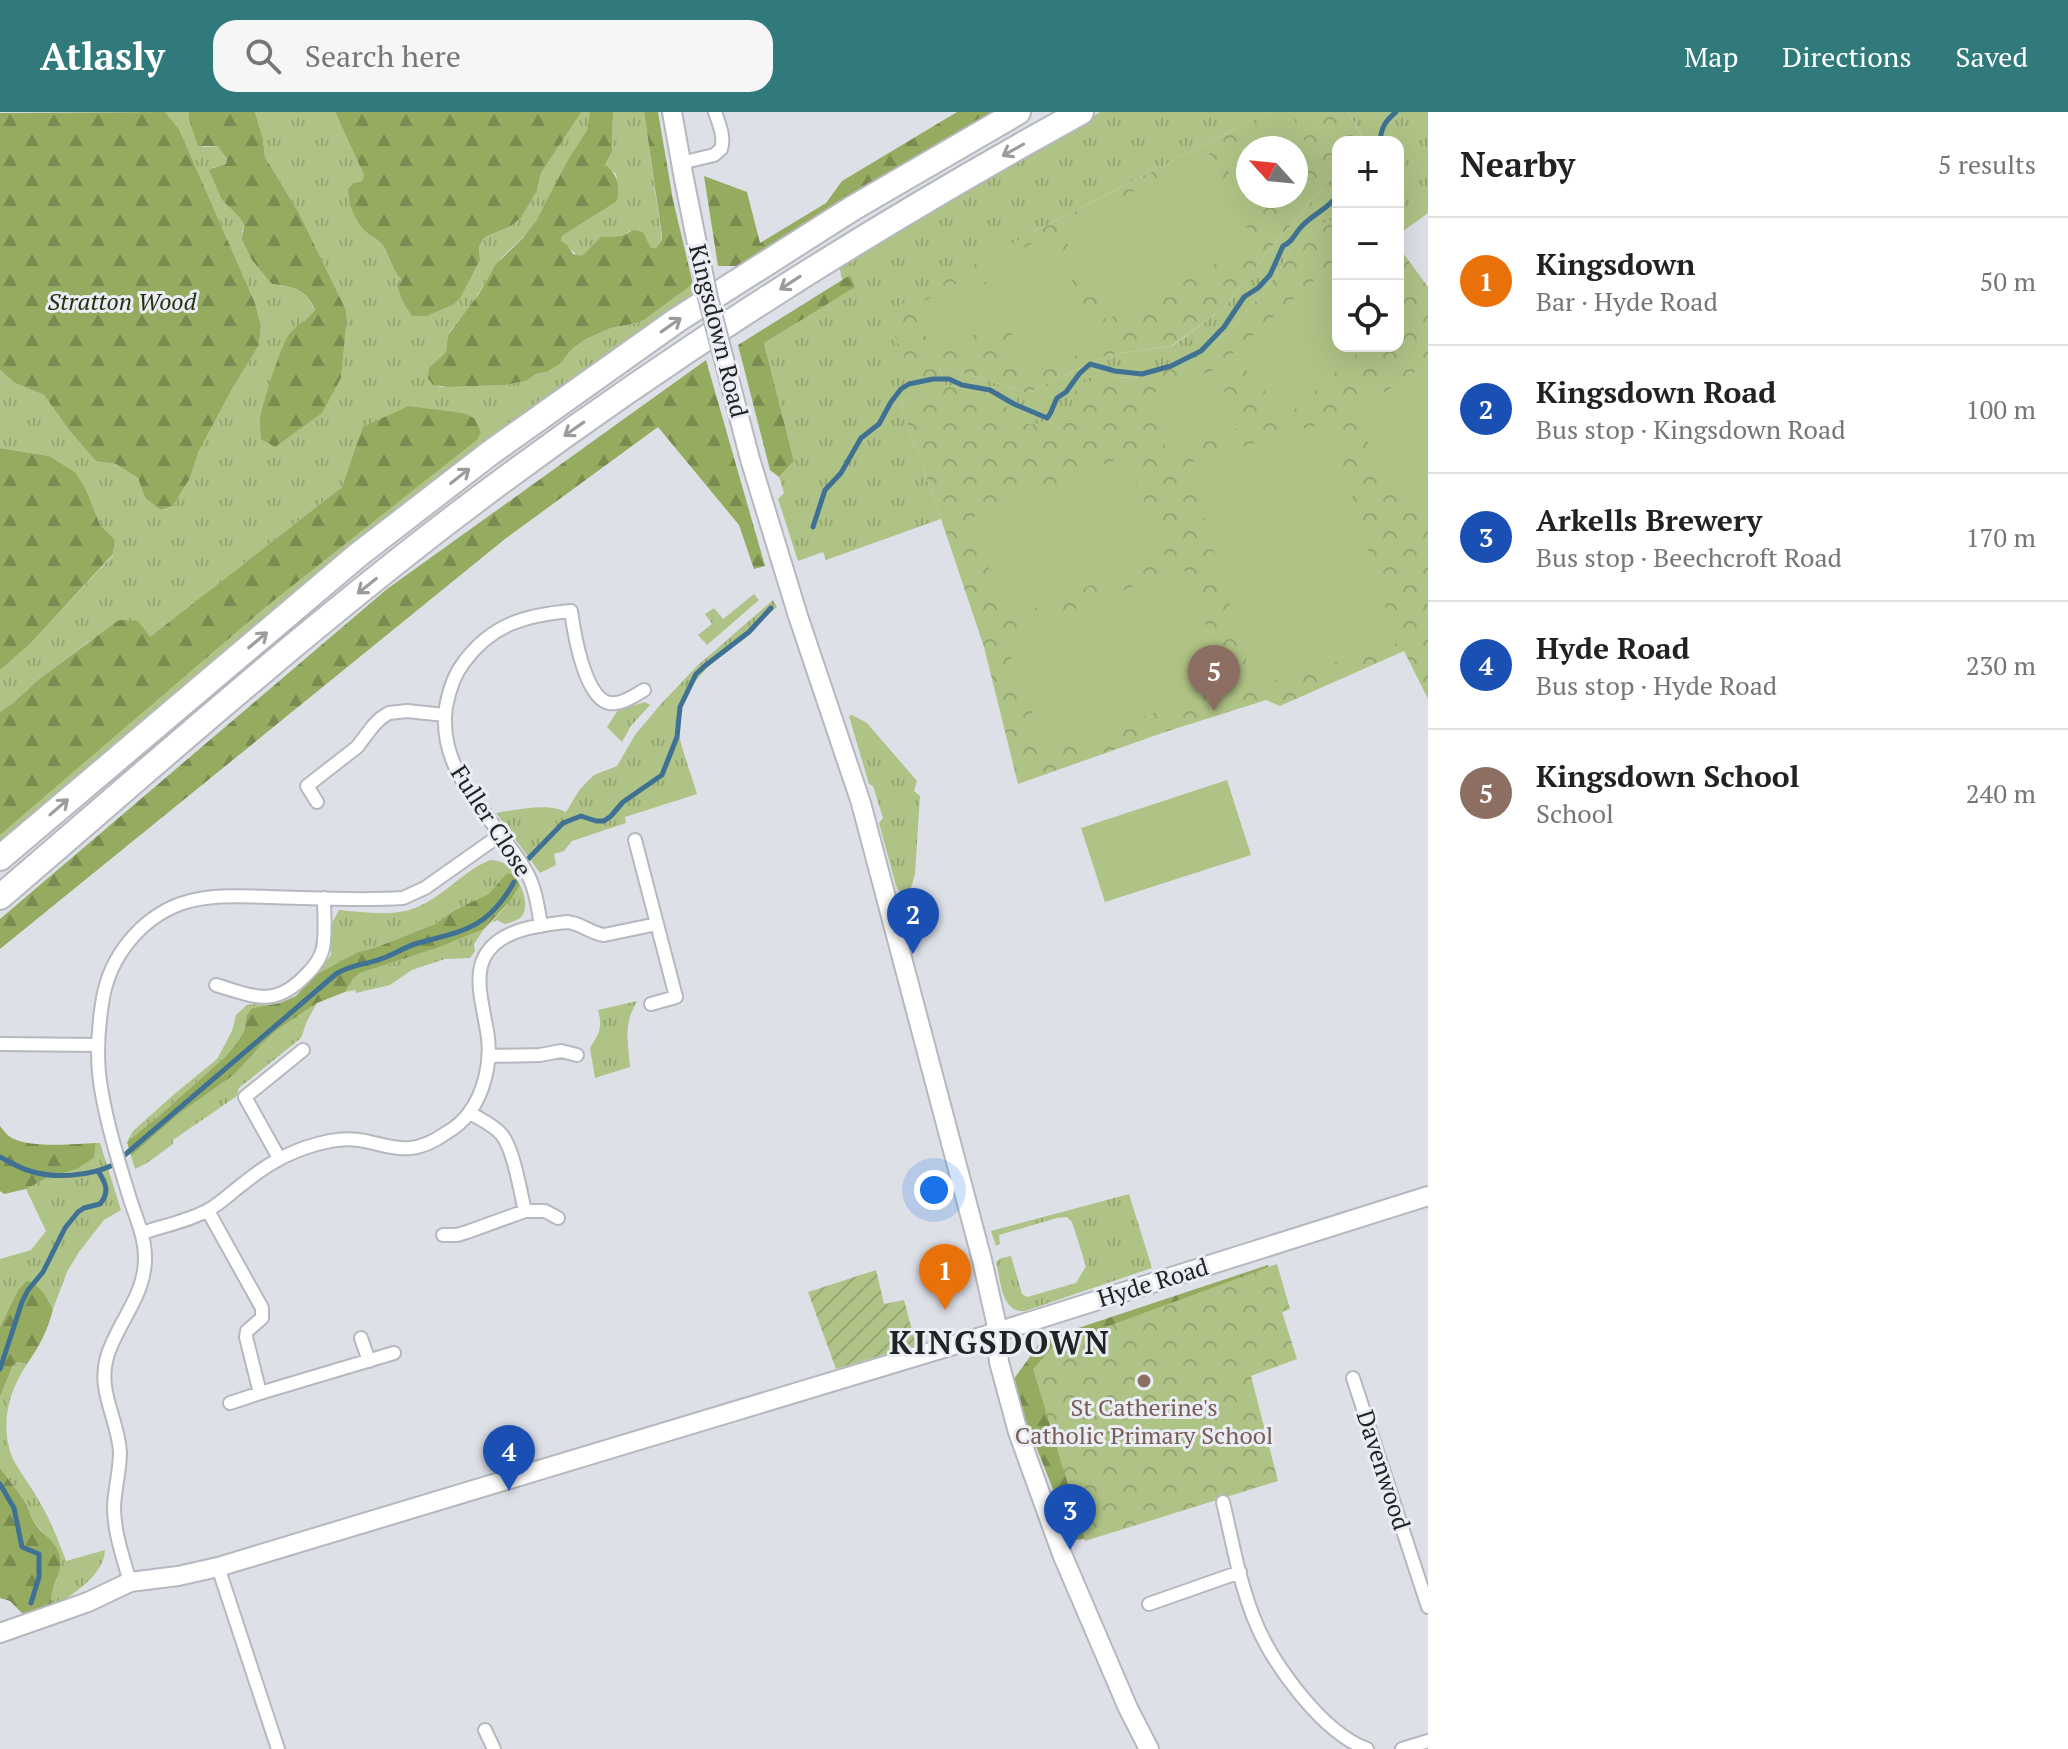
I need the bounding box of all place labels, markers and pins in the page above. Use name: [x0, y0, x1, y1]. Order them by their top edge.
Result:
pin: 5: [1188, 645, 1240, 711]
pin: 2: [887, 888, 939, 954]
pin: 1: [919, 1244, 971, 1310]
marker: St Catherine's Catholic Primary School: [1135, 1372, 1153, 1390]
place label: St Catherine's Catholic Primary School: [1015, 1391, 1273, 1451]
pin: 4: [483, 1425, 535, 1491]
pin: 3: [1044, 1484, 1096, 1550]

